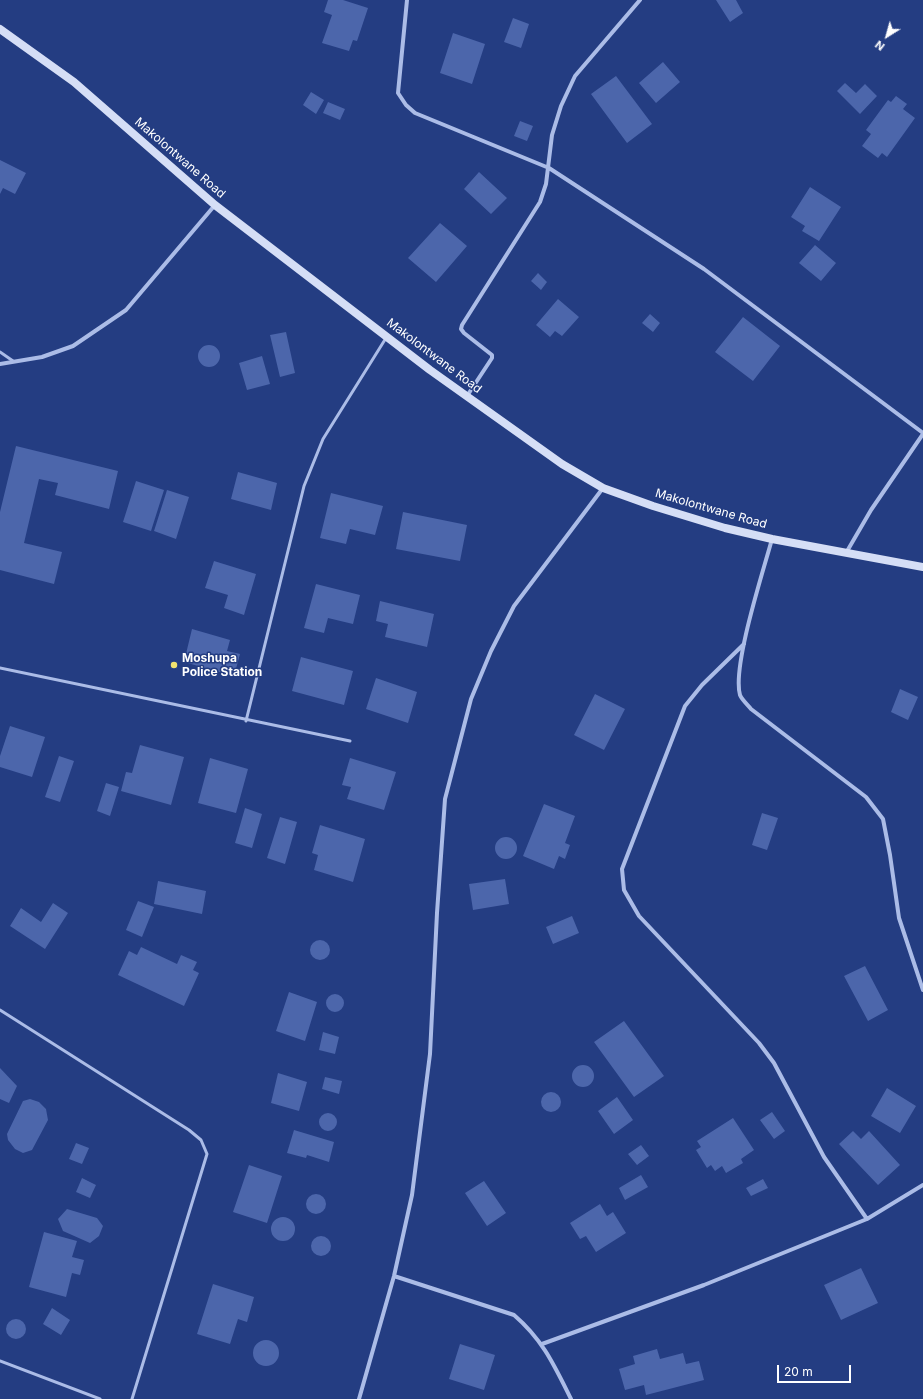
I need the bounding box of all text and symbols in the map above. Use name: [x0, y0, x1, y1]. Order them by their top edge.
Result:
north arrow: [867, 16, 907, 56]
text: N: [872, 37, 887, 54]
street label: Makolontwane Road: [132, 115, 228, 201]
street label: Makolontwane Road: [384, 316, 484, 396]
street label: Makolontwane Road: [654, 486, 768, 532]
place label: Moshupa Police Station: [182, 651, 262, 679]
marker: Moshupa Police Station: [169, 660, 179, 670]
scale bar: [779, 1357, 853, 1383]
text: 20 m: [784, 1364, 813, 1379]

